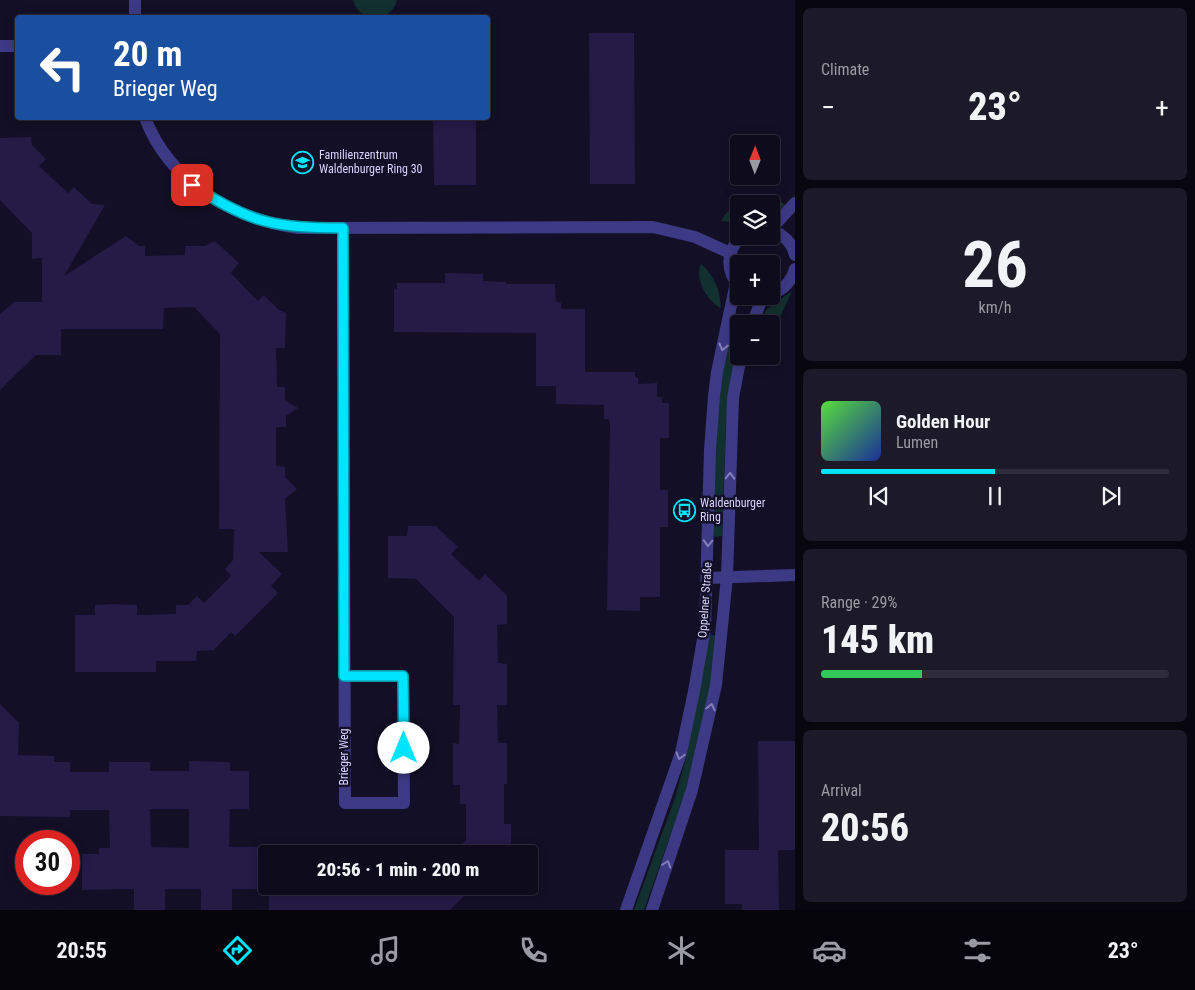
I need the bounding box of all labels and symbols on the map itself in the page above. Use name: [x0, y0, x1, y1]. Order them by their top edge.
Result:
north arrow: [730, 135, 780, 185]
place label: Familienzentrum Waldenburger Ring 30: [319, 148, 423, 176]
school or university icon: Familienzentrum Waldenburger Ring 30: [291, 150, 315, 174]
pin: [171, 164, 213, 206]
one-way arrow: [718, 342, 729, 351]
one-way arrow: [725, 472, 735, 480]
place label: Waldenburger Ring: [700, 496, 766, 524]
bus stop icon: Waldenburger Ring: [672, 498, 696, 522]
one-way arrow: [703, 540, 713, 548]
street label: Oppelner Straße: [695, 561, 715, 638]
one-way arrow: [705, 703, 716, 712]
position arrow: [377, 721, 429, 773]
street label: Brieger Weg: [337, 728, 351, 786]
one-way arrow: [675, 751, 685, 759]
speed limit sign: 30: [15, 830, 80, 895]
one-way arrow: [662, 860, 672, 868]

